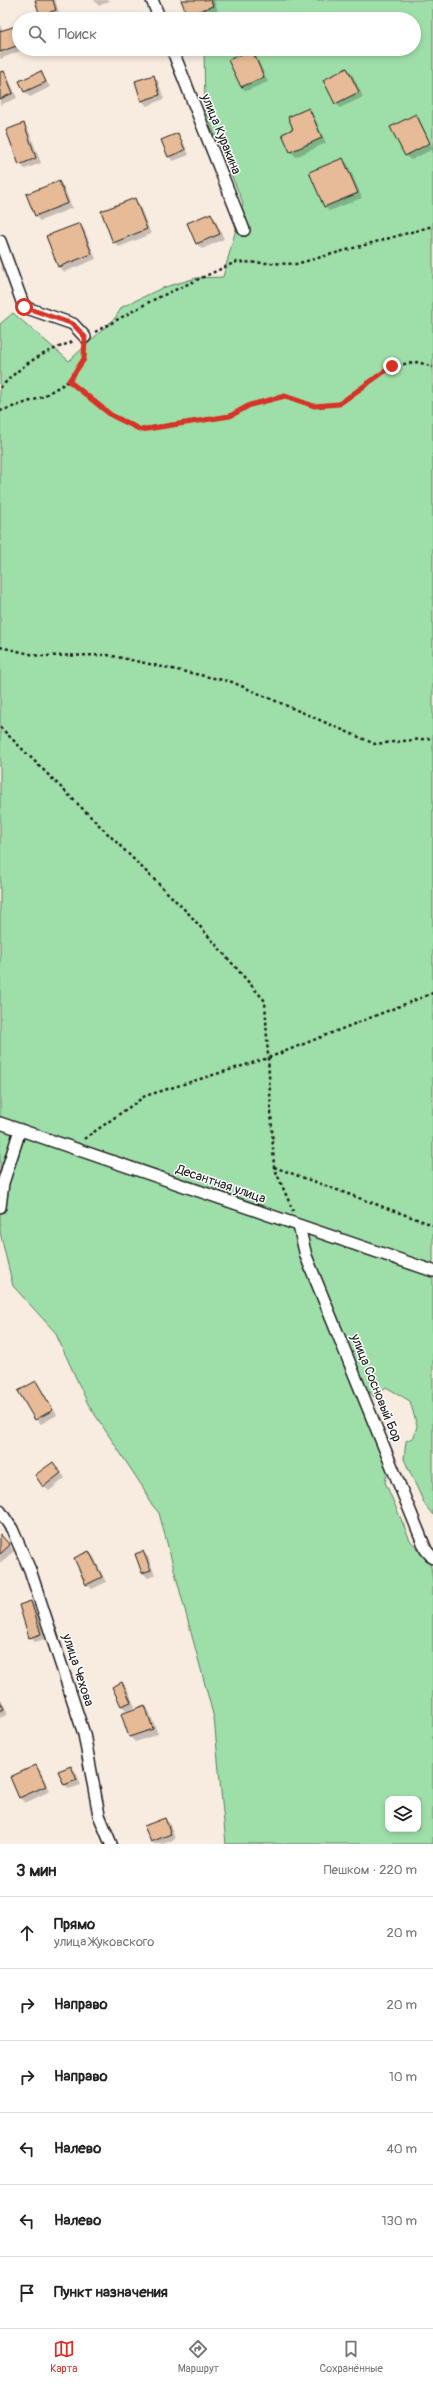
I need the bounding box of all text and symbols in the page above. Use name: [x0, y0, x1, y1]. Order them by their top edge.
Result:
search box: [12, 12, 421, 56]
icon: search: [26, 23, 48, 45]
text: Поиск: [58, 25, 97, 44]
street label: улица Куракина: [197, 90, 244, 177]
route start: [15, 298, 33, 316]
route end: [383, 357, 401, 375]
street label: Десантная улица: [173, 1161, 268, 1207]
street label: улица Сосновый Бор: [347, 1331, 405, 1444]
street label: улица Чехова: [58, 1631, 97, 1708]
map controls: [385, 1796, 421, 1832]
button: layers: [385, 1796, 421, 1832]
text: 3 мин: [16, 1860, 56, 1881]
text: Пешком · 220 m: [324, 1862, 417, 1878]
text: Прямо: [54, 1915, 95, 1934]
icon: ahead: [16, 1922, 38, 1944]
text: 20 m: [386, 1925, 417, 1941]
text: улица Жуковского: [54, 1934, 154, 1950]
icon: right: [16, 1994, 38, 2016]
text: Направо: [54, 1995, 108, 2014]
text: 20 m: [386, 1997, 417, 2013]
icon: right: [16, 2066, 38, 2088]
text: Направо: [54, 2067, 108, 2086]
text: 10 m: [389, 2069, 417, 2085]
icon: left: [16, 2138, 38, 2160]
text: Налево: [54, 2139, 101, 2158]
text: 40 m: [386, 2141, 417, 2157]
icon: left: [16, 2210, 38, 2232]
text: Налево: [54, 2211, 101, 2230]
text: 130 m: [381, 2213, 417, 2229]
icon: arrive: [16, 2282, 38, 2304]
text: Пункт назначения: [54, 2283, 168, 2302]
tab: Карта: [50, 2338, 77, 2375]
tab: Маршрут: [178, 2338, 219, 2375]
tab: Сохранённые: [319, 2338, 383, 2375]

